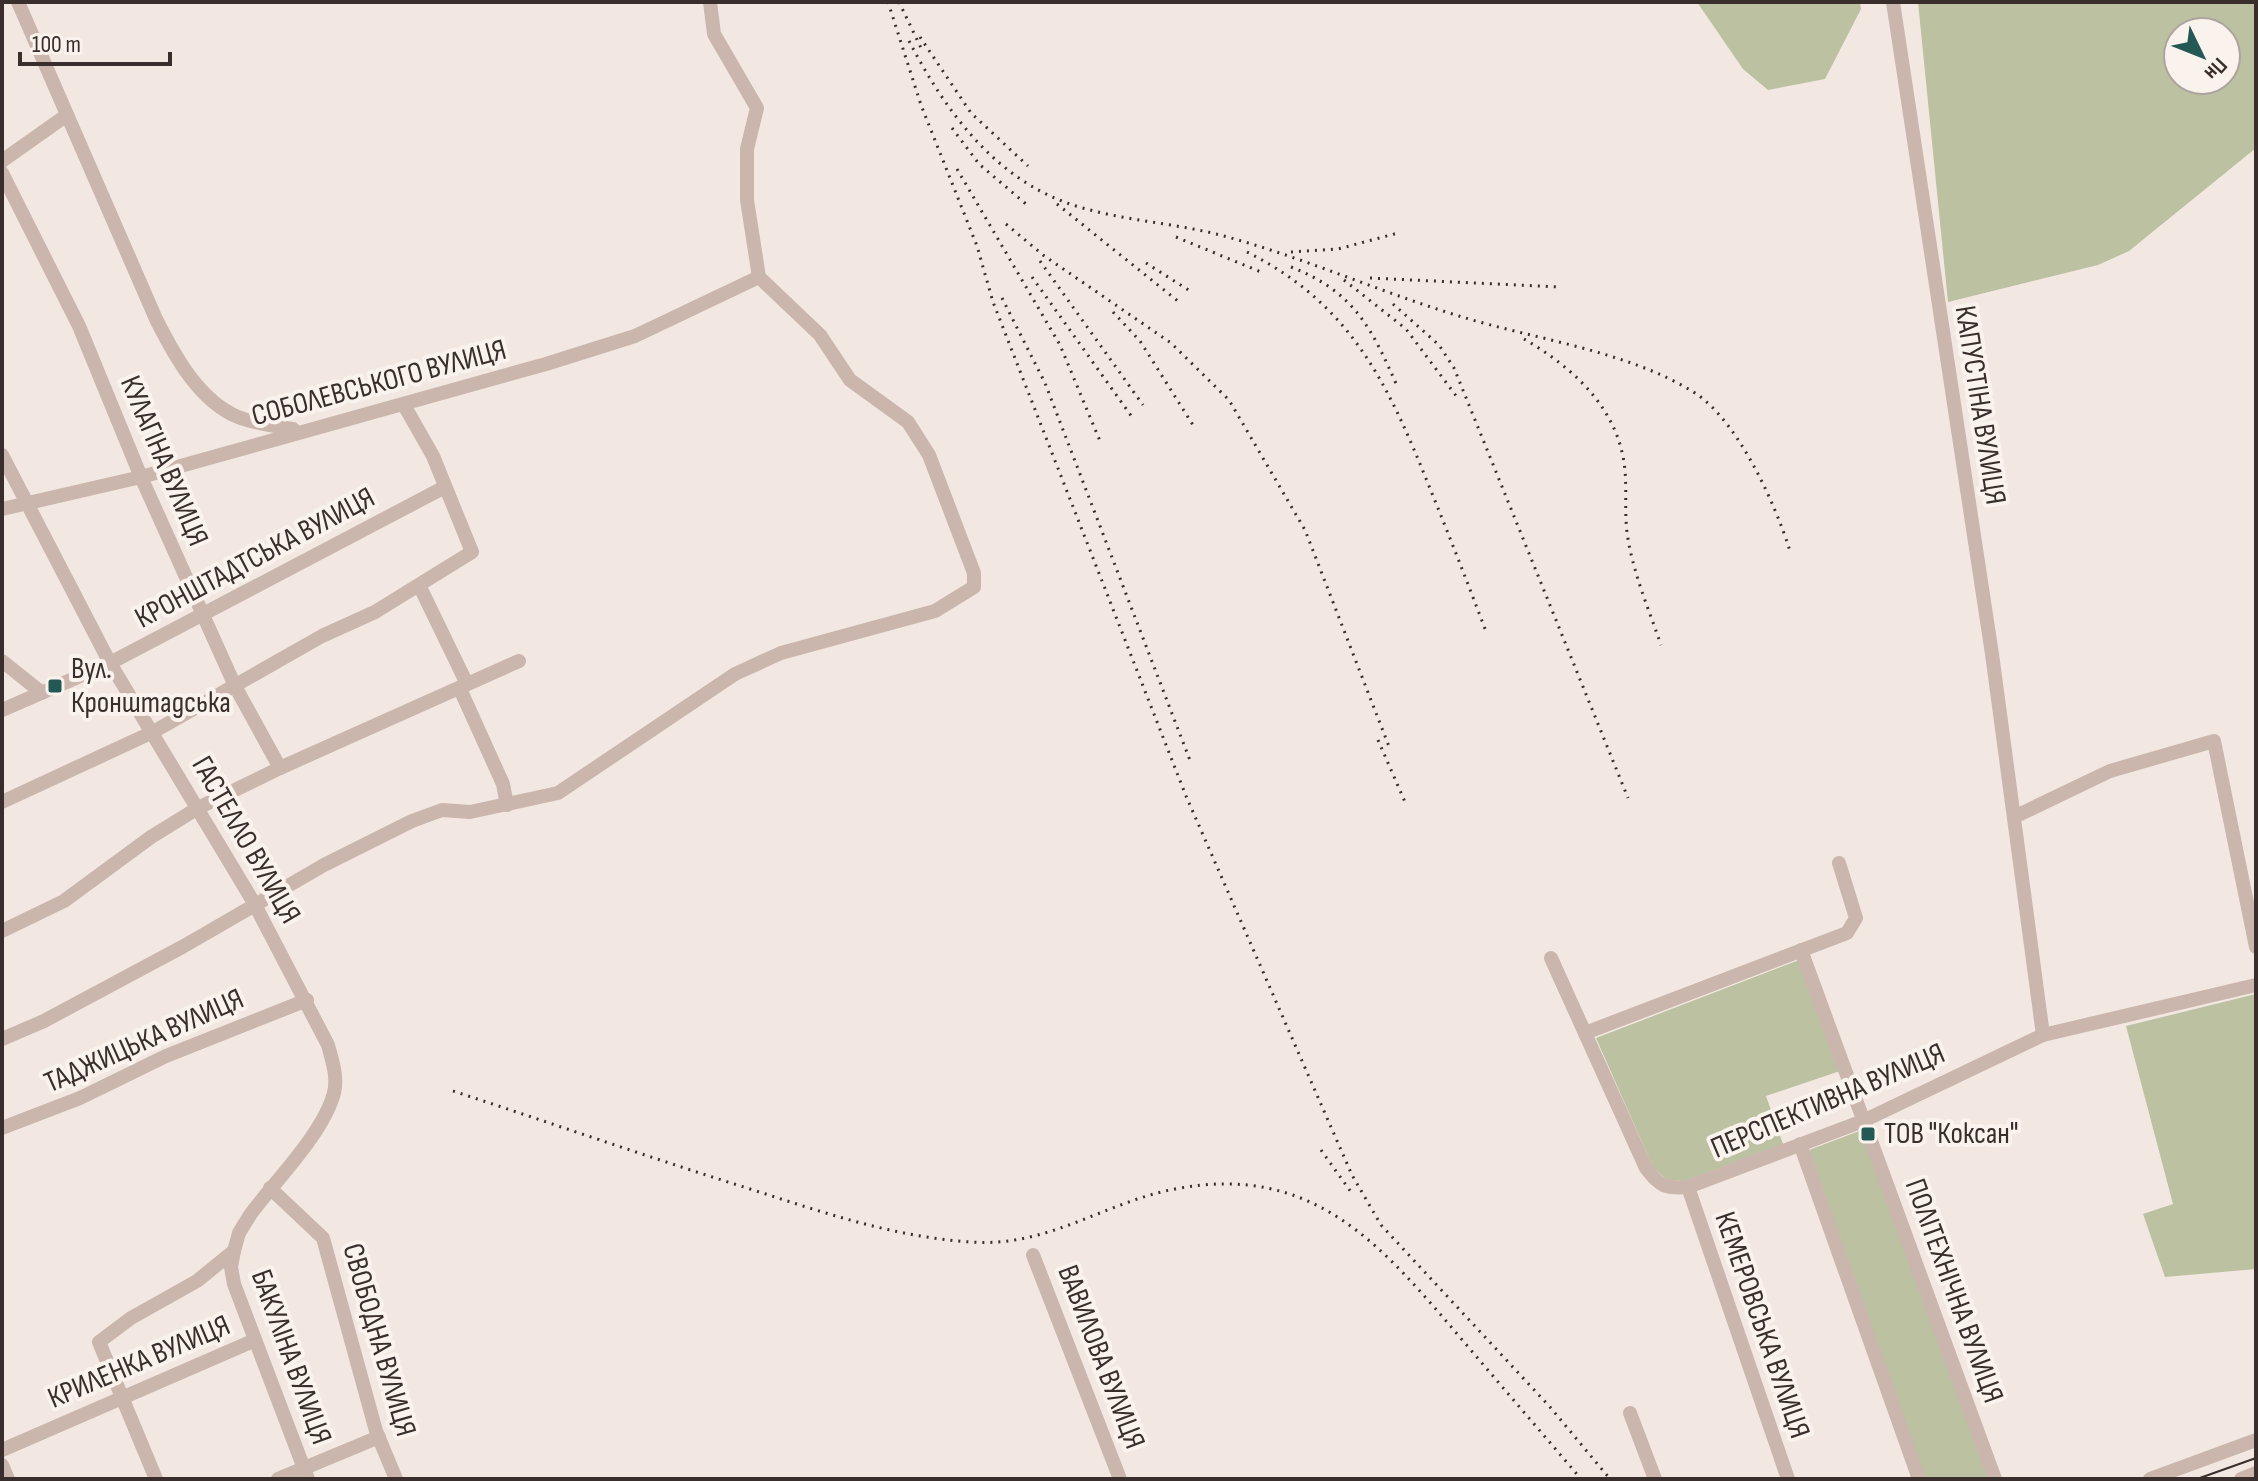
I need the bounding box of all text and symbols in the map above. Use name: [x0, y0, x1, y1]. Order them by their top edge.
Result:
scale bar: [20, 16, 170, 66]
north arrow: [2162, 16, 2242, 96]
text: 100 m: [32, 30, 81, 59]
text: Пн: [2198, 52, 2233, 86]
street label: КАПУСТІНА ВУЛИЦЯ: [1947, 303, 2013, 507]
street label: СОБОЛЕВСЬКОГО ВУЛИЦЯ: [248, 332, 510, 434]
street label: КУЛАГІНА ВУЛИЦЯ: [112, 370, 216, 552]
street label: КРОНШТАДТСЬКА ВУЛИЦЯ: [129, 480, 381, 636]
place label: Вул. Кронштадська: [71, 651, 231, 721]
marker: Вул. Кронштадська: [46, 677, 64, 695]
street label: ГАСТЕЛЛО ВУЛИЦЯ: [184, 750, 308, 930]
street label: ТАДЖИЦЬКА ВУЛИЦЯ: [39, 981, 249, 1101]
street label: ПЕРСПЕКТИВНА ВУЛИЦЯ: [1706, 1035, 1950, 1167]
place label: ТОВ "Коксан": [1884, 1116, 2019, 1152]
marker: ТОВ "Коксан": [1859, 1125, 1877, 1143]
street label: ПОЛІТЕХНІЧНА ВУЛИЦЯ: [1897, 1174, 2011, 1408]
street label: КЕМЕРОВСЬКА ВУЛИЦЯ: [1706, 1207, 1818, 1443]
street label: СВОБОДНА ВУЛИЦЯ: [334, 1239, 424, 1441]
street label: ВАВИЛОВА ВУЛИЦЯ: [1049, 1260, 1153, 1454]
street label: БАКУЛІНА ВУЛИЦЯ: [243, 1265, 339, 1449]
street label: КРИЛЕНКА ВУЛИЦЯ: [43, 1307, 235, 1417]

